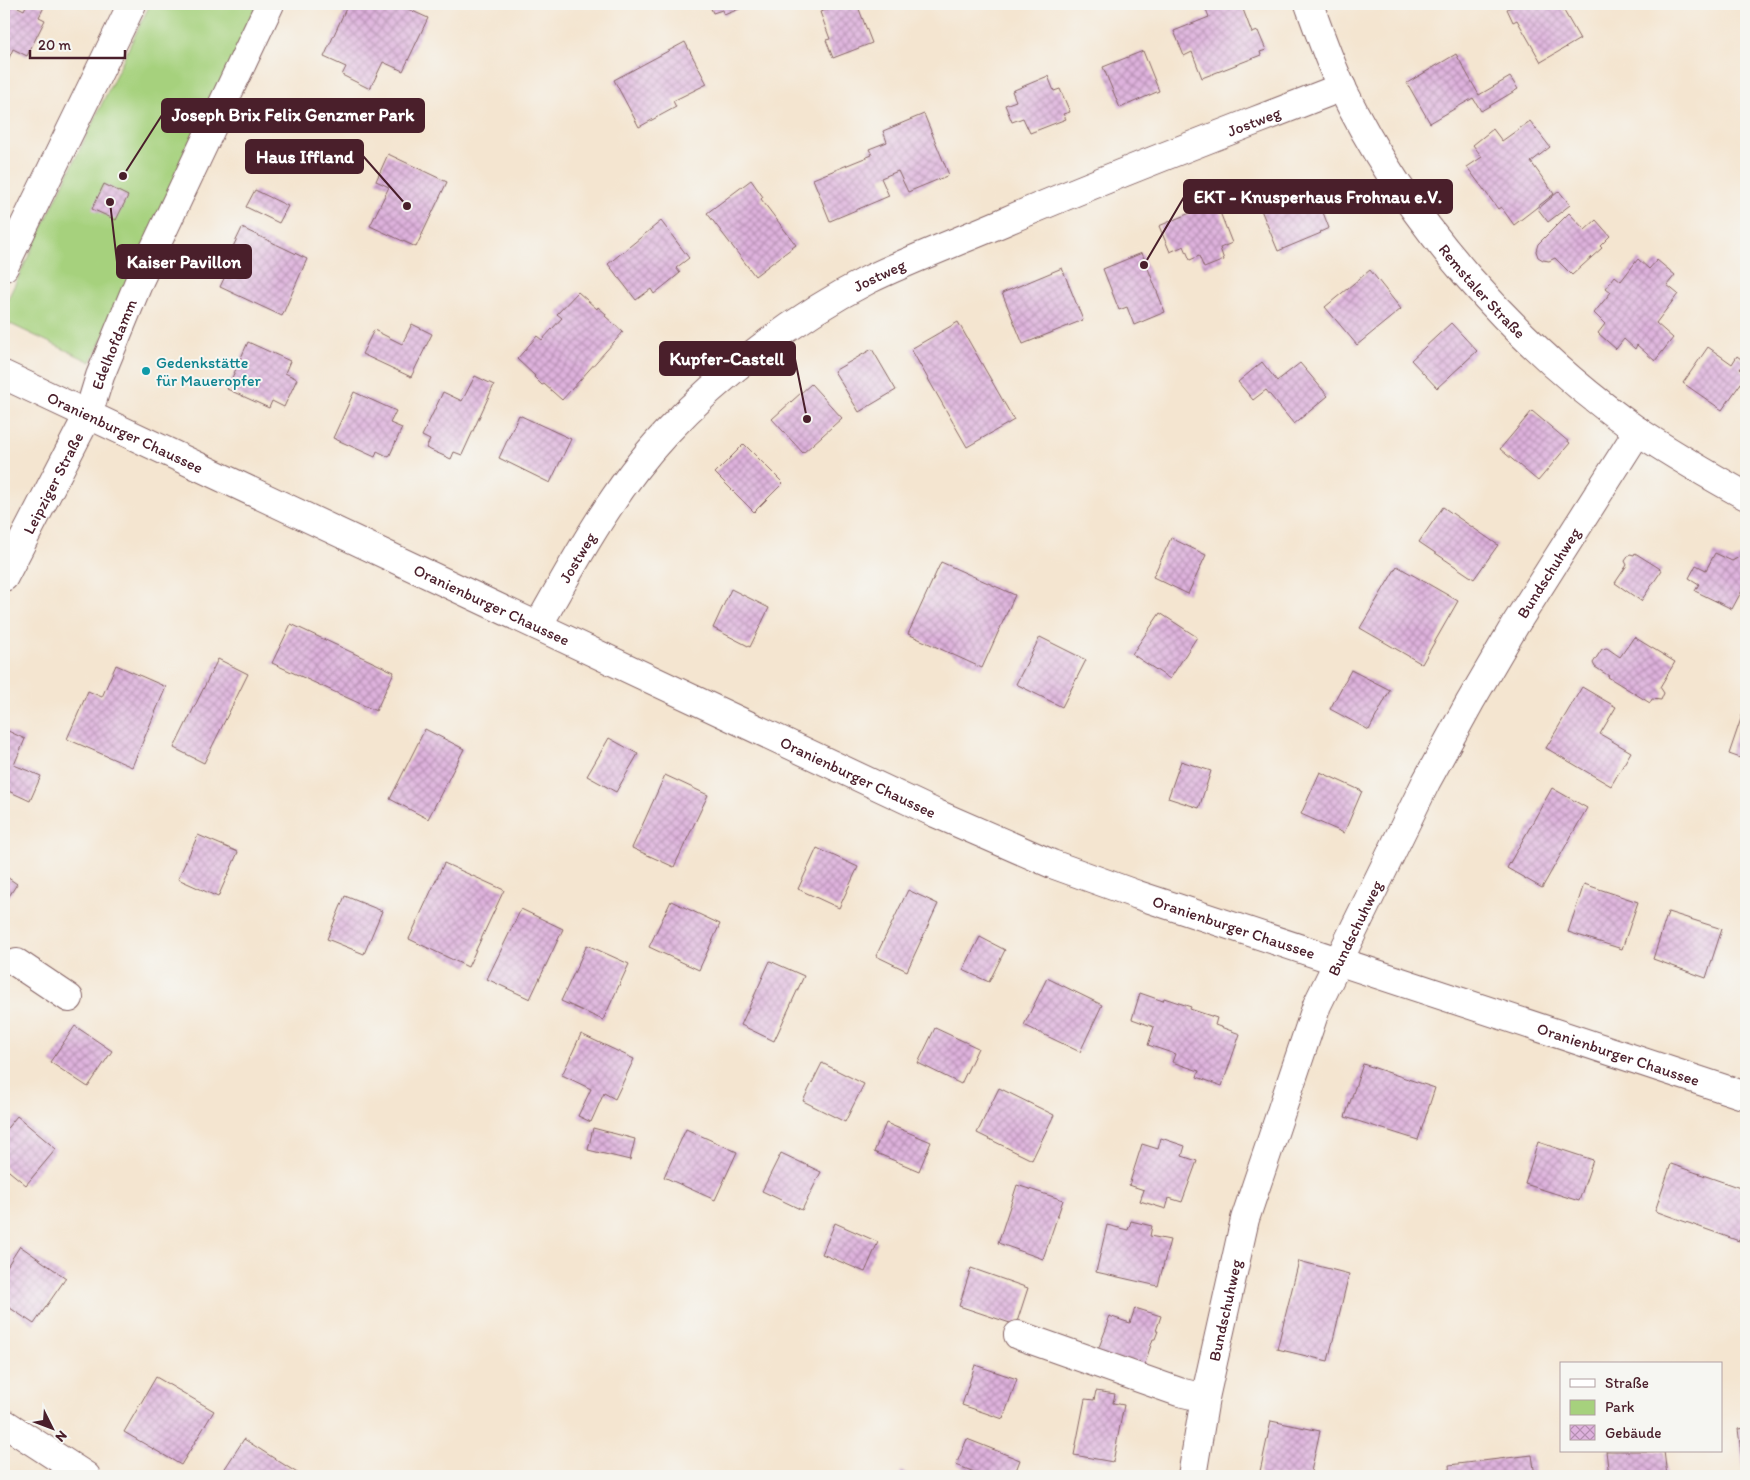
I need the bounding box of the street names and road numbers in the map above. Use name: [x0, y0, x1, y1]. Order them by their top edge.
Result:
street label: Jostweg: [1225, 103, 1284, 141]
street label: Remstaler Straße: [1435, 240, 1530, 342]
street label: Jostweg: [850, 255, 909, 296]
street label: Edelhofdamm: [87, 295, 141, 392]
street label: Oranienburger Chaussee: [44, 388, 206, 477]
street label: Leipziger Straße: [19, 429, 88, 537]
street label: Bundschuhweg: [1513, 523, 1585, 622]
street label: Jostweg: [555, 528, 600, 586]
street label: Oranienburger Chaussee: [411, 560, 573, 650]
street label: Oranienburger Chaussee: [777, 733, 939, 822]
street label: Bundschuhweg: [1324, 877, 1387, 979]
street label: Oranienburger Chaussee: [1150, 891, 1318, 963]
street label: Oranienburger Chaussee: [1535, 1019, 1702, 1090]
street label: Bundschuhweg: [1205, 1257, 1246, 1363]

